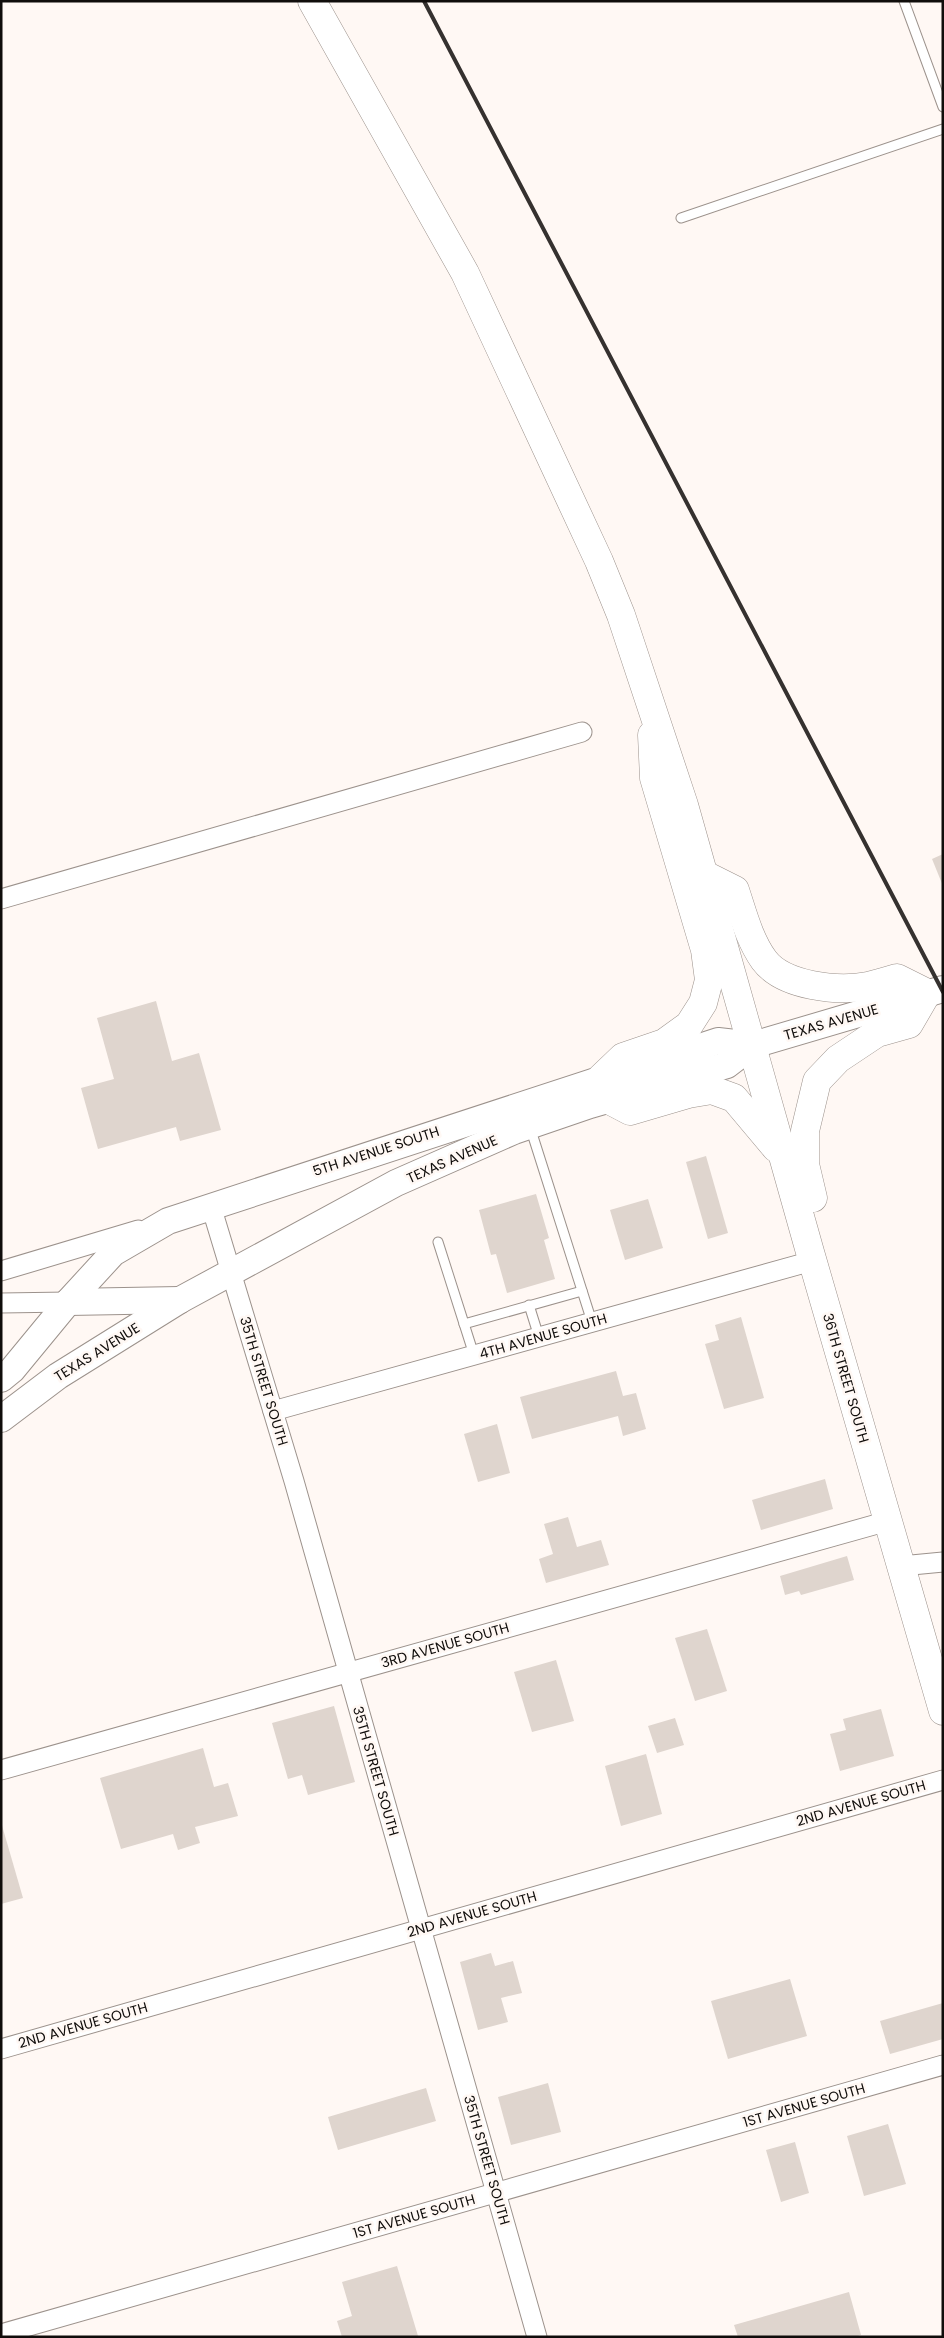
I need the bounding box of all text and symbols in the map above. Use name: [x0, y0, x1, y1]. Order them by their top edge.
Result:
street label: TEXAS AVENUE: [781, 999, 881, 1045]
street label: 5TH AVENUE SOUTH: [310, 1121, 442, 1181]
street label: TEXAS AVENUE: [403, 1130, 501, 1188]
street label: 4TH AVENUE SOUTH: [477, 1308, 609, 1364]
street label: 36TH STREET SOUTH: [818, 1311, 874, 1445]
street label: 35TH STREET SOUTH: [235, 1314, 293, 1448]
street label: TEXAS AVENUE: [50, 1318, 144, 1386]
street label: 3RD AVENUE SOUTH: [378, 1617, 512, 1673]
street label: 35TH STREET SOUTH: [348, 1704, 404, 1838]
street label: 2ND AVENUE SOUTH: [794, 1775, 928, 1831]
street label: 2ND AVENUE SOUTH: [405, 1886, 539, 1942]
street label: 2ND AVENUE SOUTH: [16, 1997, 150, 2053]
street label: 1ST AVENUE SOUTH: [741, 2078, 867, 2132]
street label: 35TH STREET SOUTH: [459, 2093, 515, 2227]
street label: 1ST AVENUE SOUTH: [351, 2189, 477, 2243]

